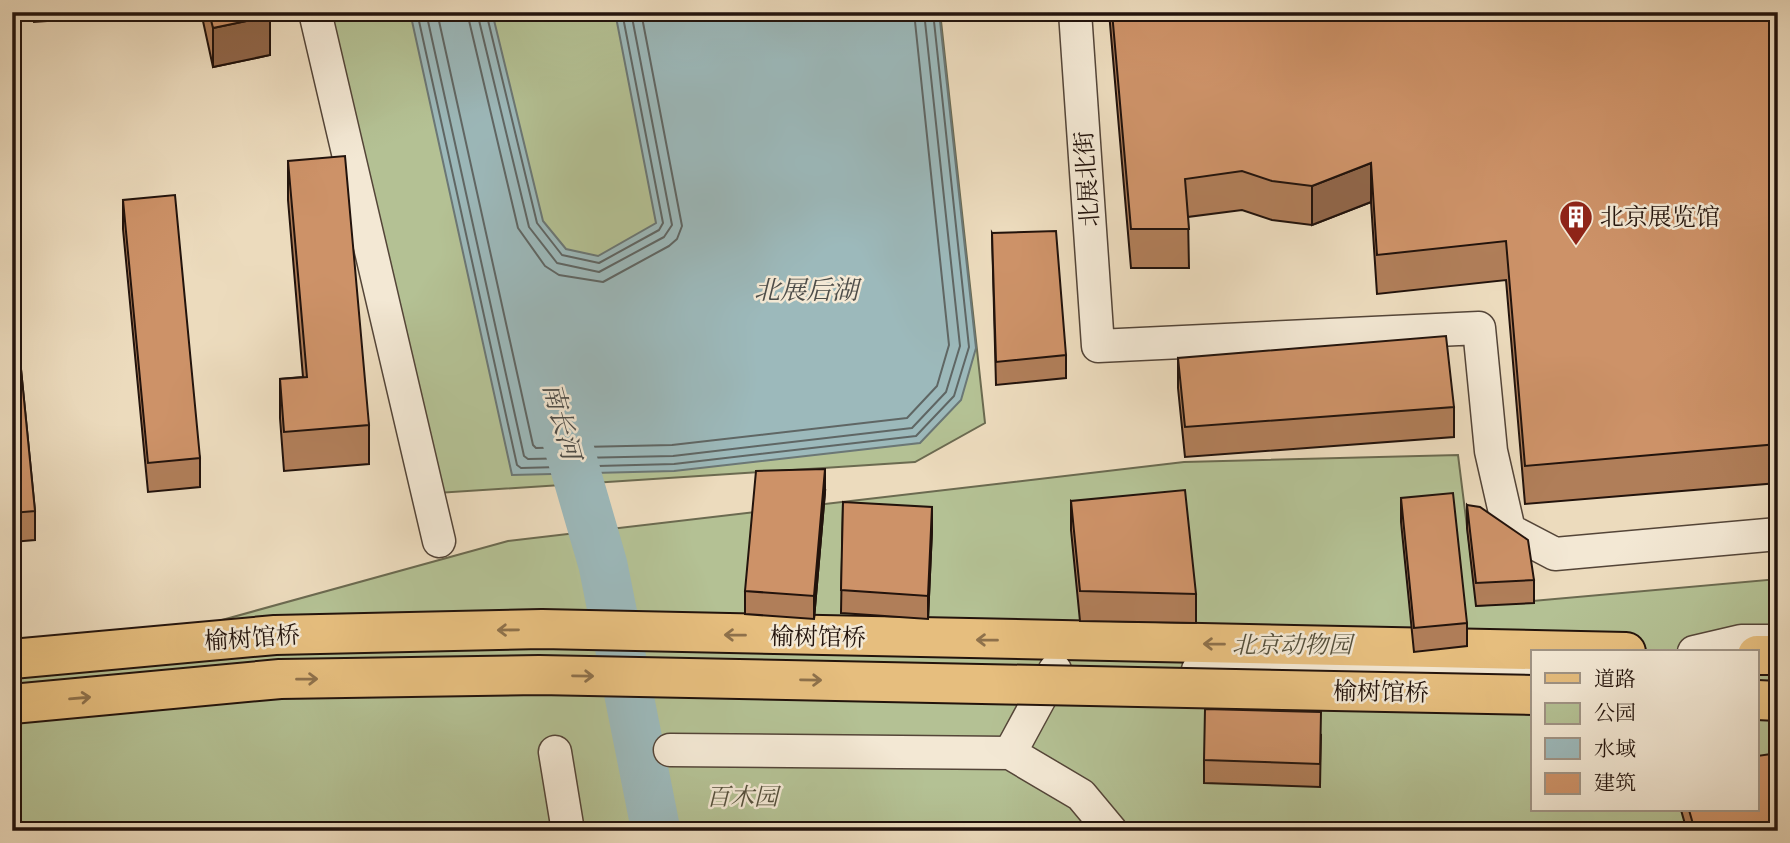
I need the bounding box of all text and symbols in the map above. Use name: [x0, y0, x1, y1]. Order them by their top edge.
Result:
street label: 北展北街: [1069, 130, 1105, 228]
building icon: 北京展览馆: [1557, 198, 1595, 247]
place label: 北京展览馆: [1600, 202, 1720, 232]
water label: 北展后湖: [754, 274, 862, 306]
water label: 南长河: [536, 379, 589, 467]
street label: 榆树馆桥: [203, 620, 301, 656]
street label: 榆树馆桥: [770, 621, 866, 653]
one-way arrow: [496, 623, 519, 637]
one-way arrow: [724, 628, 747, 642]
park label: 北京动物园: [1232, 630, 1356, 660]
one-way arrow: [976, 633, 999, 647]
one-way arrow: [1203, 638, 1226, 651]
legend: [1531, 650, 1758, 812]
text: 道路: [1594, 666, 1636, 692]
one-way arrow: [572, 669, 595, 682]
one-way arrow: [295, 672, 318, 686]
one-way arrow: [799, 673, 822, 687]
street label: 榆树馆桥: [1333, 676, 1429, 708]
one-way arrow: [68, 691, 91, 704]
text: 公园: [1594, 700, 1636, 726]
text: 水域: [1594, 736, 1636, 762]
text: 建筑: [1594, 770, 1636, 796]
park label: 百木园: [706, 782, 782, 812]

